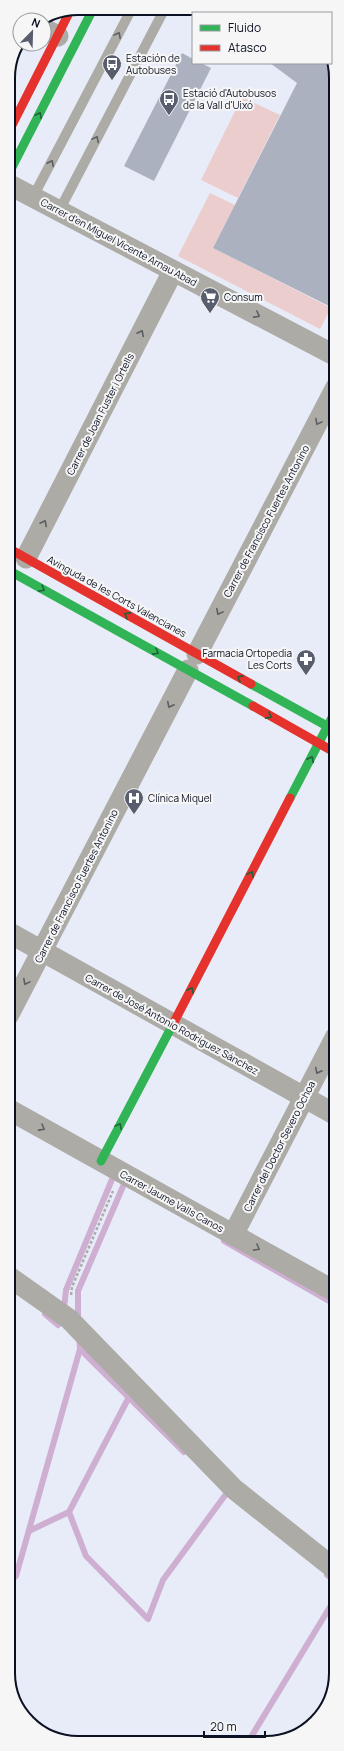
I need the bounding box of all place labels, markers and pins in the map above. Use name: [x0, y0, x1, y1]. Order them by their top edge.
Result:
place label: Estación de Autobuses: [126, 51, 180, 77]
bus stop icon: Estación de Autobuses: [101, 53, 123, 81]
place label: Estació d'Autobusos de la Vall d'Uixó: [183, 86, 276, 112]
bus stop icon: Estació d'Autobusos de la Vall d'Uixó: [158, 88, 180, 116]
supermarket icon: Consum: [199, 286, 221, 314]
place label: Consum: [224, 290, 263, 304]
place label: Farmacia Ortopedia Les Corts: [203, 646, 292, 672]
pharmacy icon: Farmacia Ortopedia Les Corts: [295, 648, 317, 676]
hospital icon: Clínica Miquel: [123, 787, 145, 815]
place label: Clínica Miquel: [148, 791, 212, 805]

